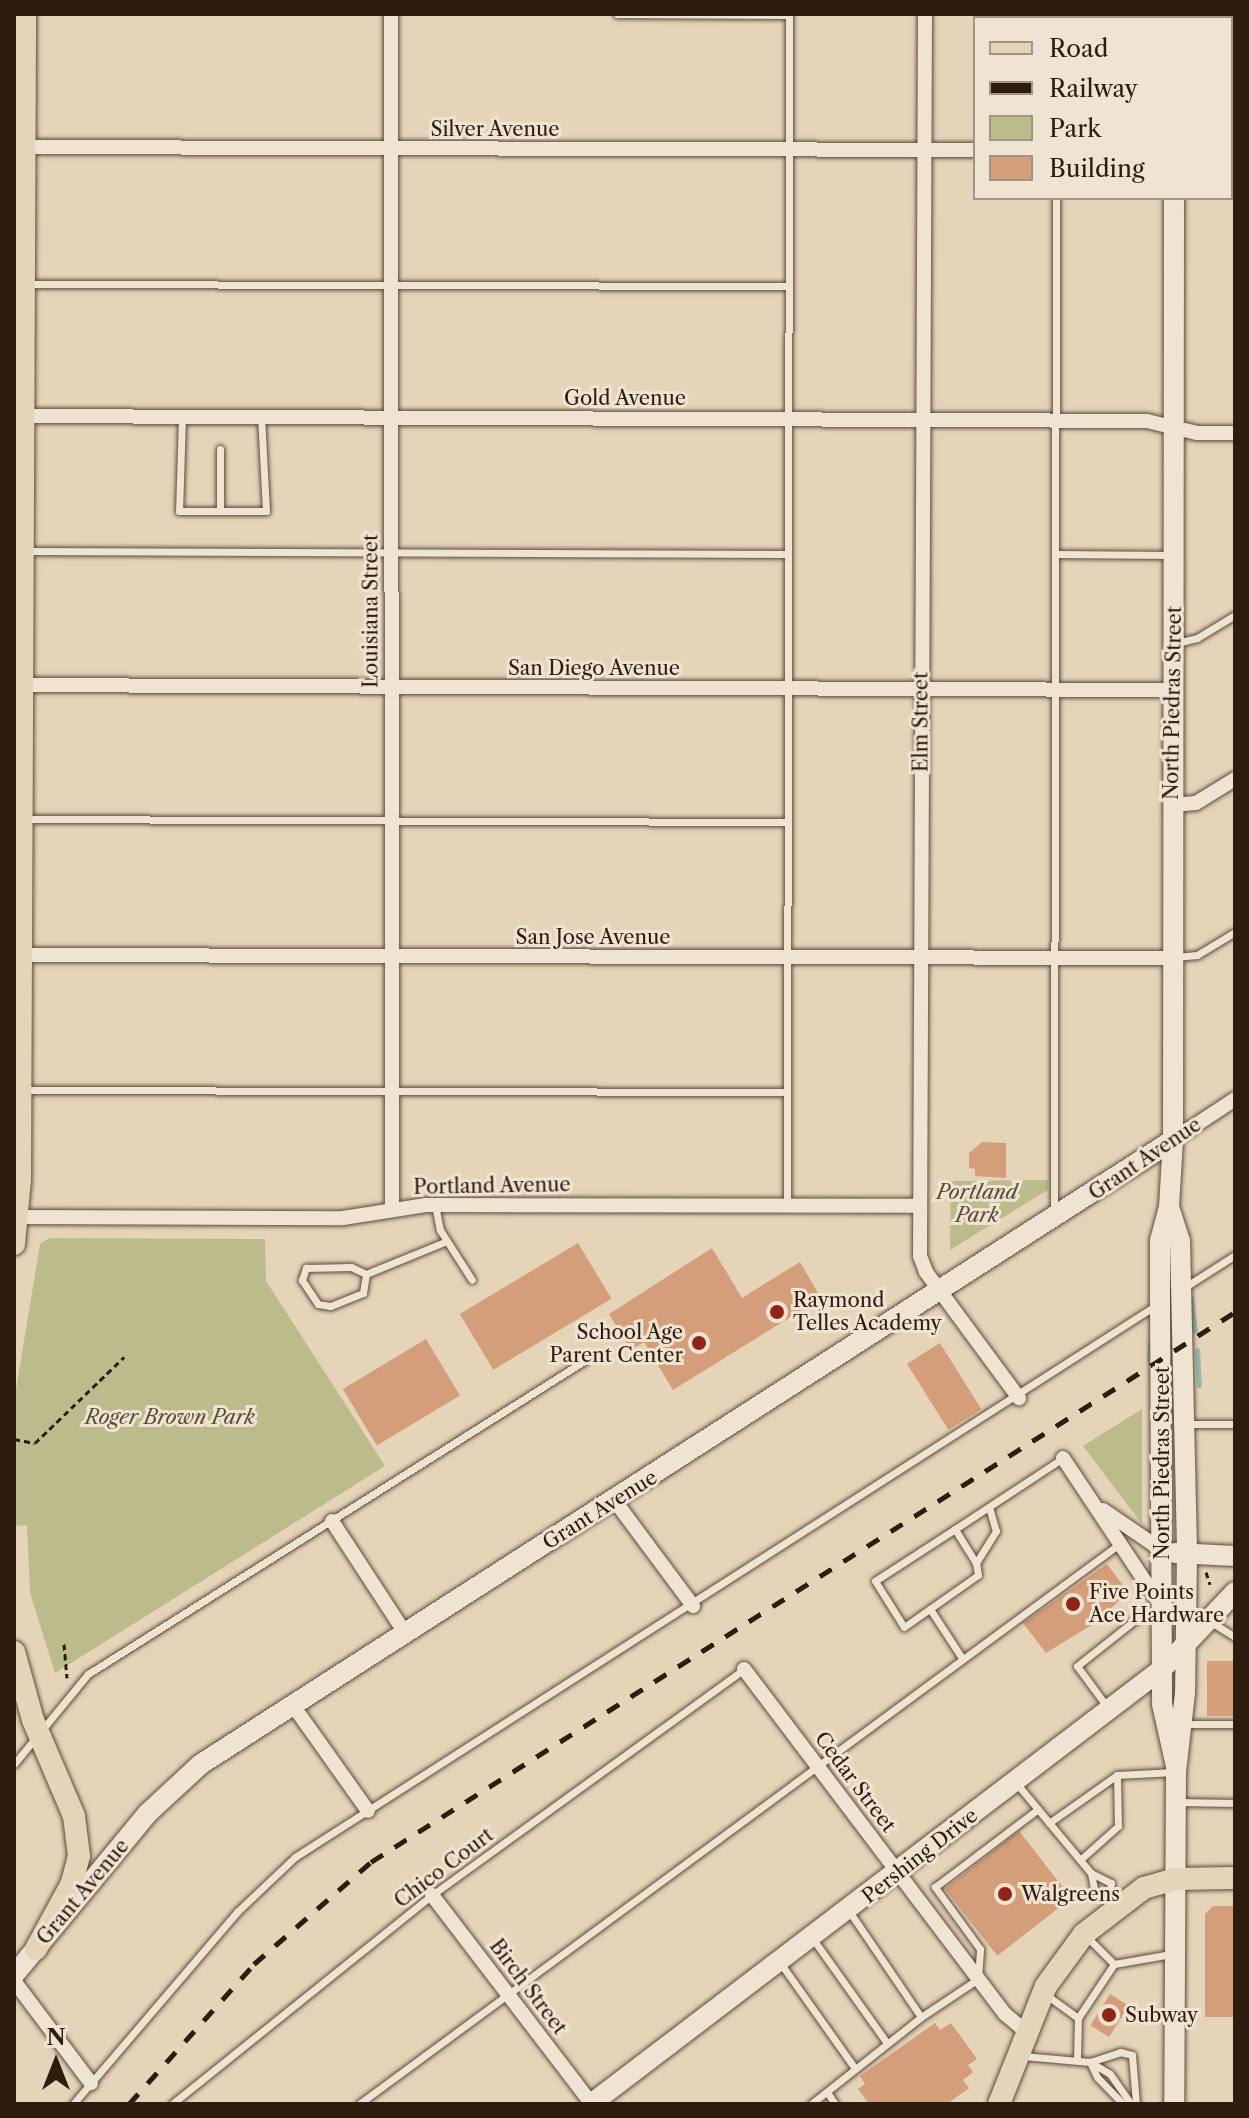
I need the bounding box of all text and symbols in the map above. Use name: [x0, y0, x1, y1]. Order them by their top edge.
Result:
legend: [973, 16, 1233, 200]
text: Road: [1049, 34, 1108, 63]
text: Railway: [1049, 74, 1138, 103]
text: Park: [1049, 114, 1101, 143]
street label: Silver Avenue: [430, 117, 560, 141]
text: Building: [1049, 154, 1145, 183]
street label: Gold Avenue: [564, 386, 686, 410]
street label: Louisiana Street: [359, 534, 383, 688]
street label: North Piedras Street: [1159, 606, 1187, 800]
street label: San Diego Avenue: [508, 656, 680, 680]
street label: Elm Street: [909, 672, 933, 772]
street label: San Jose Avenue: [515, 925, 671, 949]
street label: Grant Avenue: [1084, 1112, 1206, 1206]
street label: Portland Avenue: [413, 1173, 571, 1199]
park label: Portland Park: [937, 1181, 1017, 1228]
place label: Raymond Telles Academy: [793, 1288, 943, 1335]
marker: Raymond Telles Academy: [768, 1303, 786, 1321]
place label: School Age Parent Center: [549, 1320, 683, 1367]
marker: School Age Parent Center: [690, 1334, 708, 1352]
street label: North Piedras Street: [1150, 1366, 1174, 1560]
park label: Roger Brown Park: [85, 1405, 255, 1429]
street label: Grant Avenue: [538, 1465, 662, 1555]
place label: Five Points Ace Hardware: [1089, 1580, 1224, 1627]
marker: Five Points Ace Hardware: [1064, 1595, 1082, 1613]
street label: Cedar Street: [809, 1727, 901, 1837]
street label: Pershing Drive: [857, 1803, 983, 1909]
street label: Chico Court: [390, 1823, 498, 1913]
street label: Grant Avenue: [32, 1834, 134, 1950]
place label: Walgreens: [1021, 1882, 1120, 1906]
marker: Walgreens: [996, 1885, 1014, 1903]
street label: Birch Street: [484, 1935, 572, 2039]
place label: Subway: [1125, 2003, 1198, 2027]
marker: Subway: [1100, 2006, 1118, 2024]
north arrow: [16, 2022, 96, 2102]
text: N: [46, 2024, 66, 2051]

